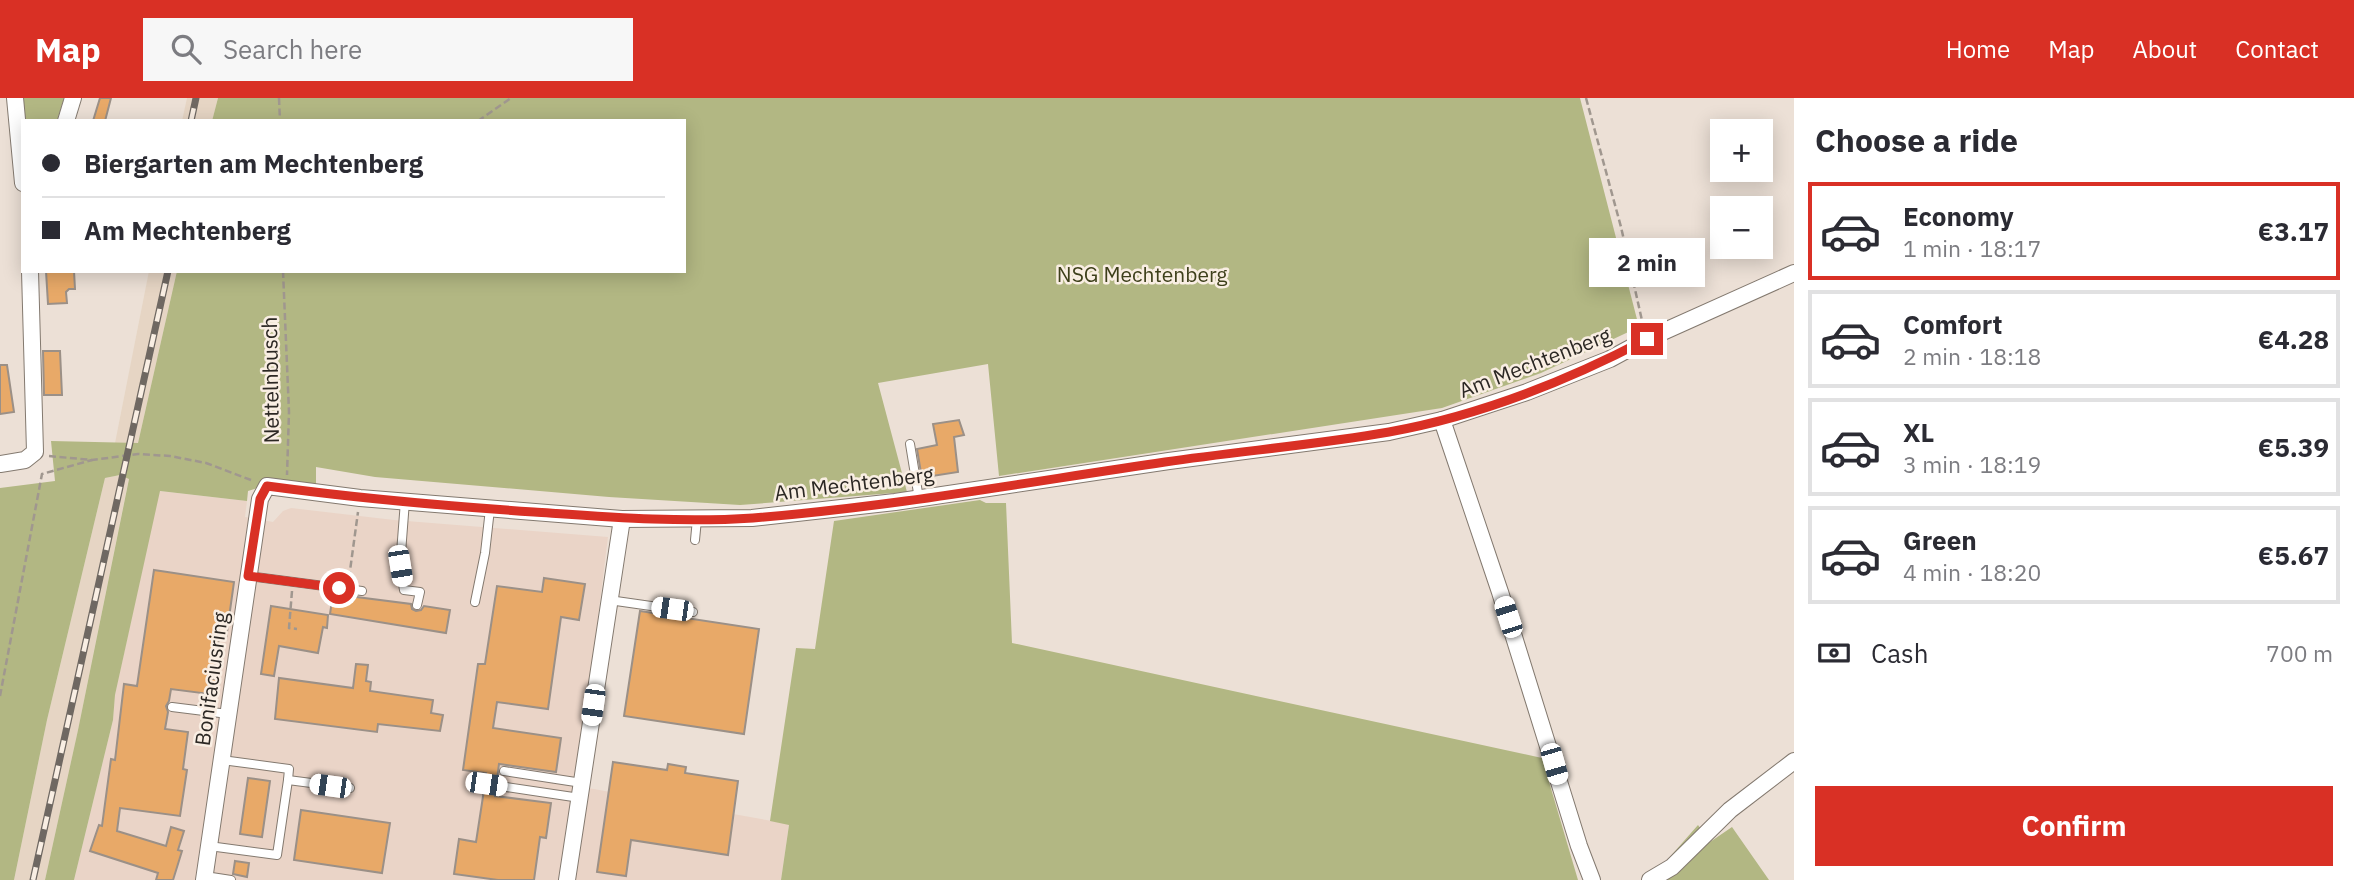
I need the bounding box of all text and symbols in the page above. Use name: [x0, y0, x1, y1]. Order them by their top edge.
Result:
search box: [143, 18, 633, 81]
text: Map: [35, 28, 101, 71]
icon: search: [167, 30, 205, 68]
text: Search here: [223, 32, 362, 66]
text: Home: [1946, 33, 2010, 65]
text: Map: [2048, 33, 2094, 65]
text: About: [2132, 33, 2197, 65]
text: Contact: [2235, 33, 2319, 65]
map controls: [1710, 119, 1773, 259]
button: +: [1710, 119, 1773, 182]
text: Choose a ride: [1815, 119, 2018, 161]
text: Biergarten am Mechtenberg: [84, 146, 423, 180]
button: −: [1710, 196, 1773, 259]
text: Economy: [1903, 199, 2014, 233]
icon: car: [1819, 200, 1882, 263]
text: Am Mechtenberg: [84, 213, 291, 247]
text: €3.17: [2258, 214, 2329, 248]
text: 1 min · 18:17: [1903, 233, 2041, 263]
callout: 2 min: [1589, 238, 1705, 286]
text: 2 min: [1617, 247, 1677, 277]
park label: NSG Mechtenberg: [1057, 260, 1227, 288]
text: Comfort: [1903, 307, 2002, 341]
icon: car: [1819, 308, 1882, 371]
street label: Nettelnbusch: [255, 316, 285, 444]
street label: Am Mechtenberg: [1455, 320, 1615, 404]
text: €4.28: [2258, 322, 2329, 356]
route end: [1631, 323, 1663, 355]
text: 2 min · 18:18: [1903, 341, 2041, 371]
text: XL: [1903, 415, 1934, 449]
icon: car: [1819, 416, 1882, 479]
text: €5.39: [2258, 430, 2329, 464]
text: 3 min · 18:19: [1903, 449, 2041, 479]
street label: Am Mechtenberg: [772, 459, 935, 507]
text: Green: [1903, 523, 1977, 557]
icon: car: [1819, 524, 1882, 587]
text: €5.67: [2258, 538, 2329, 572]
car: [387, 544, 414, 588]
text: 4 min · 18:20: [1903, 557, 2041, 587]
route start: [323, 572, 355, 604]
car: [1492, 594, 1525, 640]
car: [650, 596, 695, 622]
street label: Bonifaciusring: [188, 610, 234, 747]
icon: cash: [1815, 634, 1853, 672]
text: Cash: [1871, 636, 1928, 670]
text: 700 m: [2266, 638, 2333, 668]
car: [580, 683, 607, 727]
car: [1539, 741, 1570, 787]
car: [464, 771, 509, 797]
car: [308, 773, 353, 799]
button: Confirm: [1815, 786, 2333, 866]

